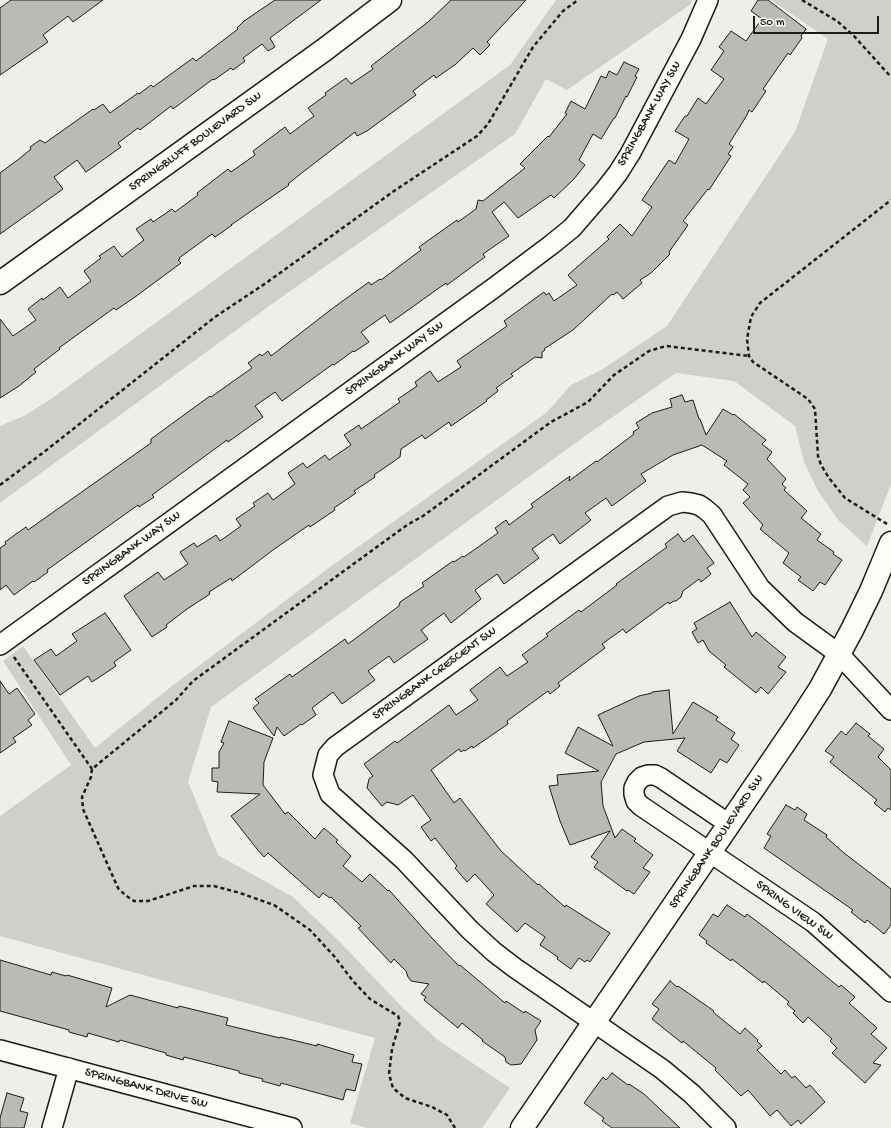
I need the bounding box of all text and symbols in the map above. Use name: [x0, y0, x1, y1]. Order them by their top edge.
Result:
scale bar: [755, 8, 881, 34]
text: 50 m: [760, 16, 785, 30]
street label: SPRINGBANK WAY SW: [615, 59, 685, 169]
street label: SPRINGBLUFF BOULEVARD SW: [127, 89, 265, 195]
street label: SPRINGBANK WAY SW: [343, 318, 447, 400]
street label: SPRINGBANK WAY SW: [80, 508, 184, 590]
street label: SPRINGBANK CRESCENT SW: [370, 624, 500, 724]
street label: SPRINGBANK BOULEVARD SW: [666, 772, 768, 912]
street label: SPRING VIEW SW: [752, 877, 836, 945]
street label: SPRINGBANK DRIVE SW: [83, 1065, 209, 1113]

